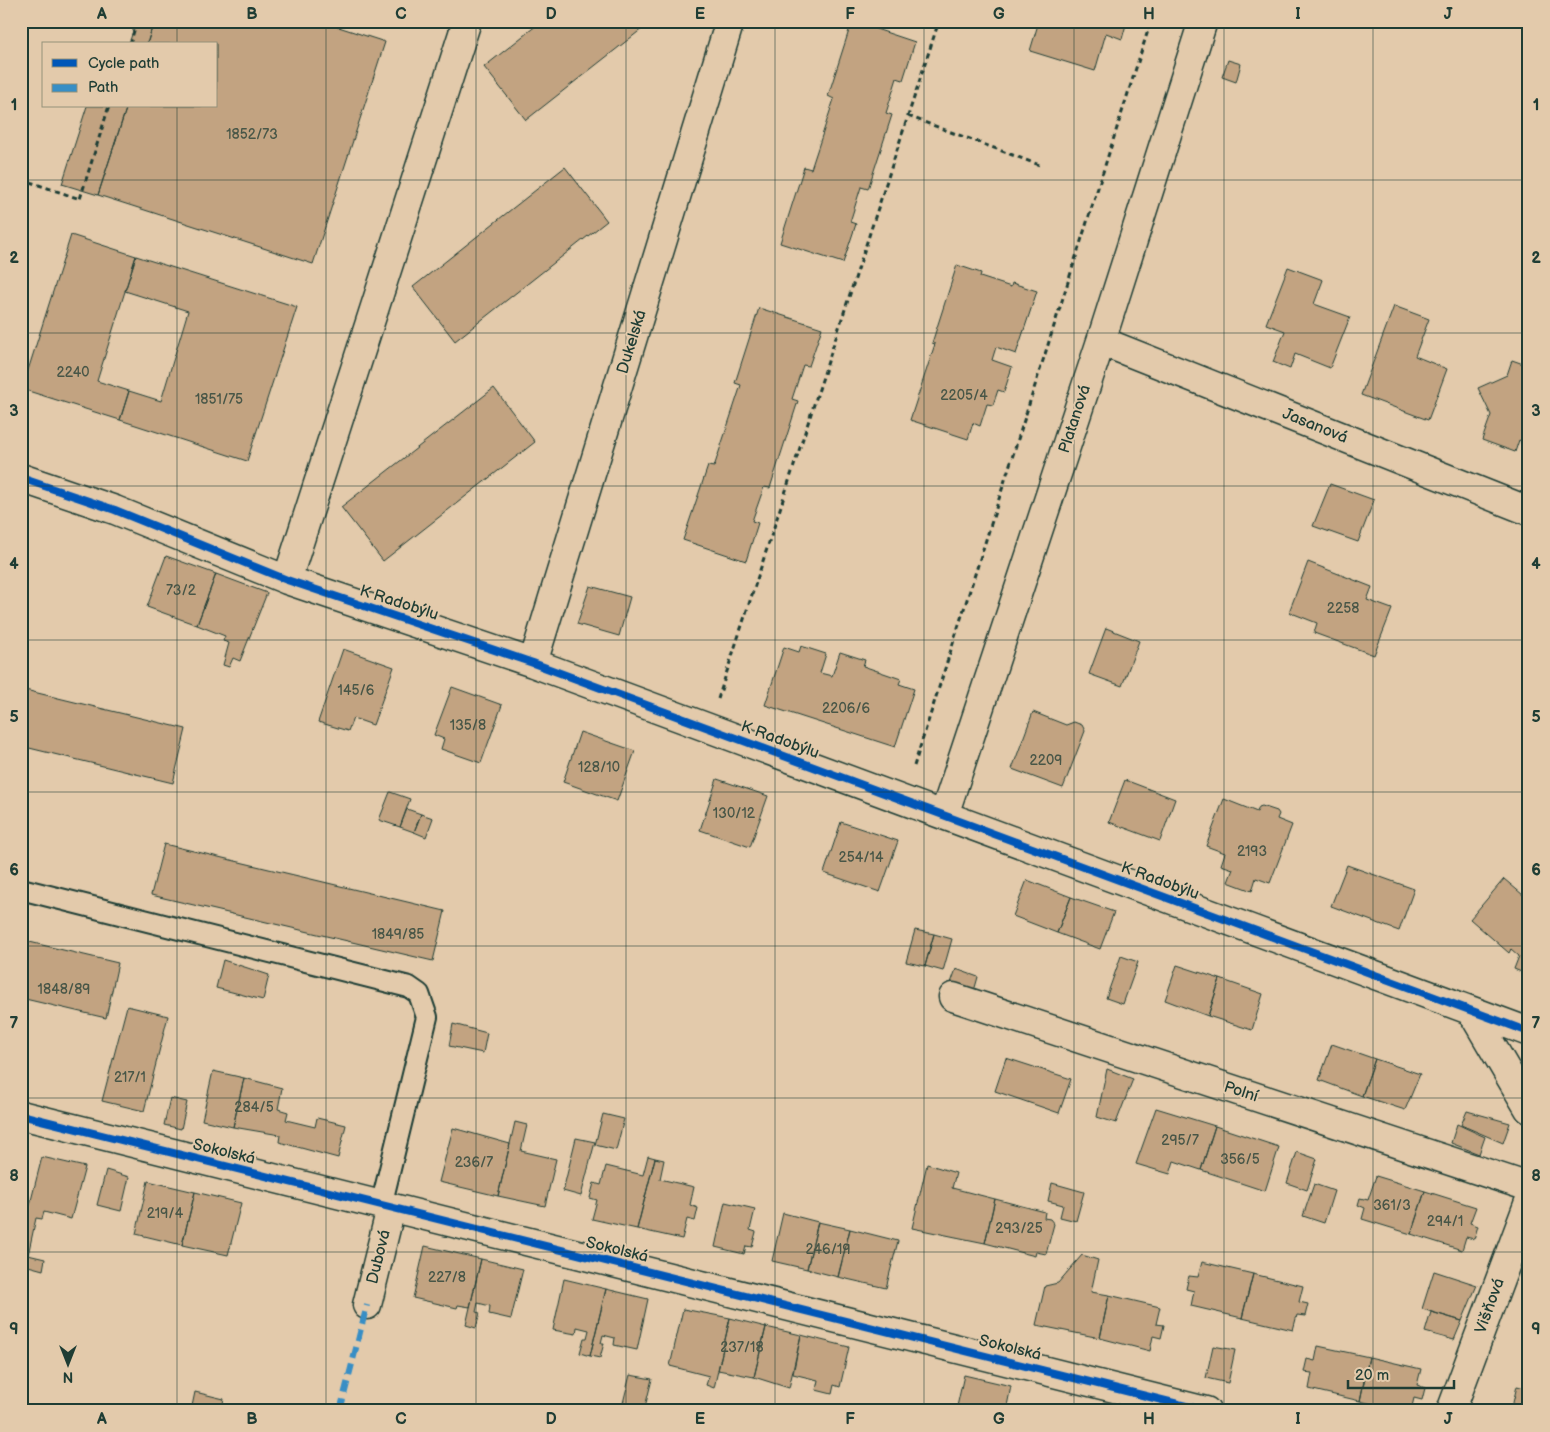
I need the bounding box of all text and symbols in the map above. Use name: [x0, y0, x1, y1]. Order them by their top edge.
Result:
text: A: [96, 5, 107, 24]
text: B: [246, 5, 258, 24]
text: C: [395, 5, 407, 24]
text: D: [545, 5, 557, 24]
text: E: [695, 5, 705, 24]
text: F: [845, 5, 855, 24]
text: G: [993, 5, 1005, 24]
text: H: [1143, 5, 1155, 24]
text: I: [1295, 5, 1301, 24]
text: J: [1444, 5, 1453, 24]
legend: [42, 42, 218, 108]
text: Cycle path: [88, 54, 159, 73]
text: Path: [88, 78, 118, 97]
text: 1: [11, 96, 17, 115]
text: 1: [1533, 96, 1539, 115]
house number: 1852/73: [226, 126, 278, 143]
text: 2: [9, 249, 19, 268]
text: 2: [1531, 249, 1541, 268]
street label: Dukelská: [613, 308, 651, 376]
house number: 2240: [56, 364, 90, 381]
street label: Platanová: [1055, 382, 1095, 456]
house number: 2205/4: [940, 387, 988, 404]
house number: 1851/75: [195, 391, 243, 408]
text: 3: [9, 402, 19, 421]
text: 3: [1531, 402, 1541, 421]
street label: Jasanová: [1280, 404, 1350, 448]
text: 4: [9, 555, 19, 574]
text: 4: [1531, 555, 1541, 574]
street label: K Radobýlu: [357, 581, 441, 625]
house number: 73/2: [166, 582, 197, 599]
house number: 2258: [1327, 600, 1359, 617]
house number: 145/6: [338, 682, 375, 699]
house number: 2206/6: [822, 700, 871, 717]
text: 5: [9, 708, 19, 727]
text: 5: [1531, 708, 1541, 727]
house number: 135/8: [450, 717, 486, 734]
street label: K Radobýlu: [738, 717, 822, 763]
house number: 2209: [1030, 752, 1062, 769]
house number: 128/10: [578, 759, 620, 776]
house number: 130/12: [713, 805, 756, 822]
house number: 2193: [1237, 843, 1267, 860]
house number: 254/14: [838, 849, 884, 866]
street label: K Radobýlu: [1118, 858, 1202, 904]
text: 6: [9, 861, 19, 880]
text: 6: [1531, 861, 1541, 880]
house number: 1849/85: [372, 926, 424, 943]
house number: 1848/89: [38, 981, 90, 998]
text: 7: [10, 1014, 19, 1033]
text: 7: [1532, 1014, 1541, 1033]
house number: 217/1: [114, 1069, 146, 1086]
street label: Polní: [1221, 1078, 1261, 1106]
house number: 284/5: [234, 1099, 274, 1116]
house number: 295/7: [1161, 1132, 1199, 1149]
street label: Sokolská: [191, 1135, 257, 1169]
house number: 356/5: [1220, 1151, 1260, 1168]
house number: 236/7: [455, 1154, 493, 1171]
text: 8: [9, 1167, 19, 1186]
text: 8: [1531, 1167, 1541, 1186]
house number: 361/3: [1373, 1197, 1411, 1214]
house number: 219/4: [147, 1205, 184, 1222]
house number: 294/1: [1427, 1213, 1463, 1230]
house number: 293/25: [995, 1220, 1043, 1237]
street label: Dubová: [363, 1228, 395, 1286]
street label: Sokolská: [584, 1233, 650, 1267]
house number: 246/19: [806, 1241, 850, 1258]
house number: 227/8: [428, 1269, 466, 1286]
street label: Višňová: [1471, 1276, 1509, 1336]
text: 9: [9, 1320, 19, 1339]
text: 9: [1531, 1320, 1541, 1339]
street label: Sokolská: [977, 1331, 1043, 1365]
house number: 237/18: [720, 1339, 764, 1356]
north arrow: [42, 1340, 92, 1390]
scale bar: [1348, 1357, 1454, 1389]
text: 20 m: [1355, 1366, 1389, 1385]
text: N: [63, 1368, 73, 1385]
text: A: [96, 1410, 107, 1429]
text: B: [246, 1410, 258, 1429]
text: C: [395, 1410, 407, 1429]
text: D: [545, 1410, 557, 1429]
text: E: [695, 1410, 705, 1429]
text: F: [845, 1410, 855, 1429]
text: G: [993, 1410, 1005, 1429]
text: H: [1143, 1410, 1155, 1429]
text: I: [1295, 1410, 1301, 1429]
text: J: [1444, 1410, 1453, 1429]

